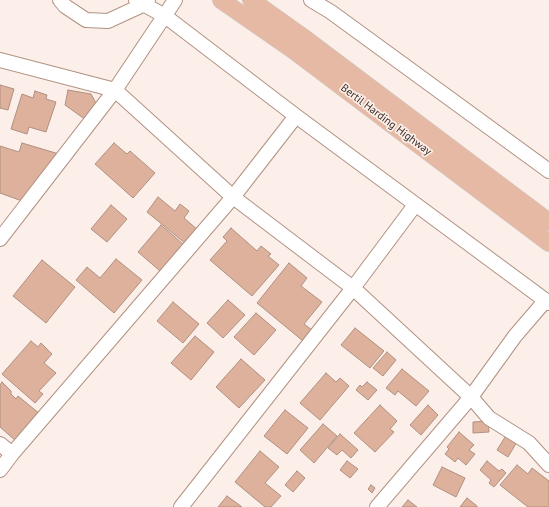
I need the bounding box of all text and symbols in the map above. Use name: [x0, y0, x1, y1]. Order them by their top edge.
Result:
street label: Bertil Harding Highway: [338, 82, 434, 158]

